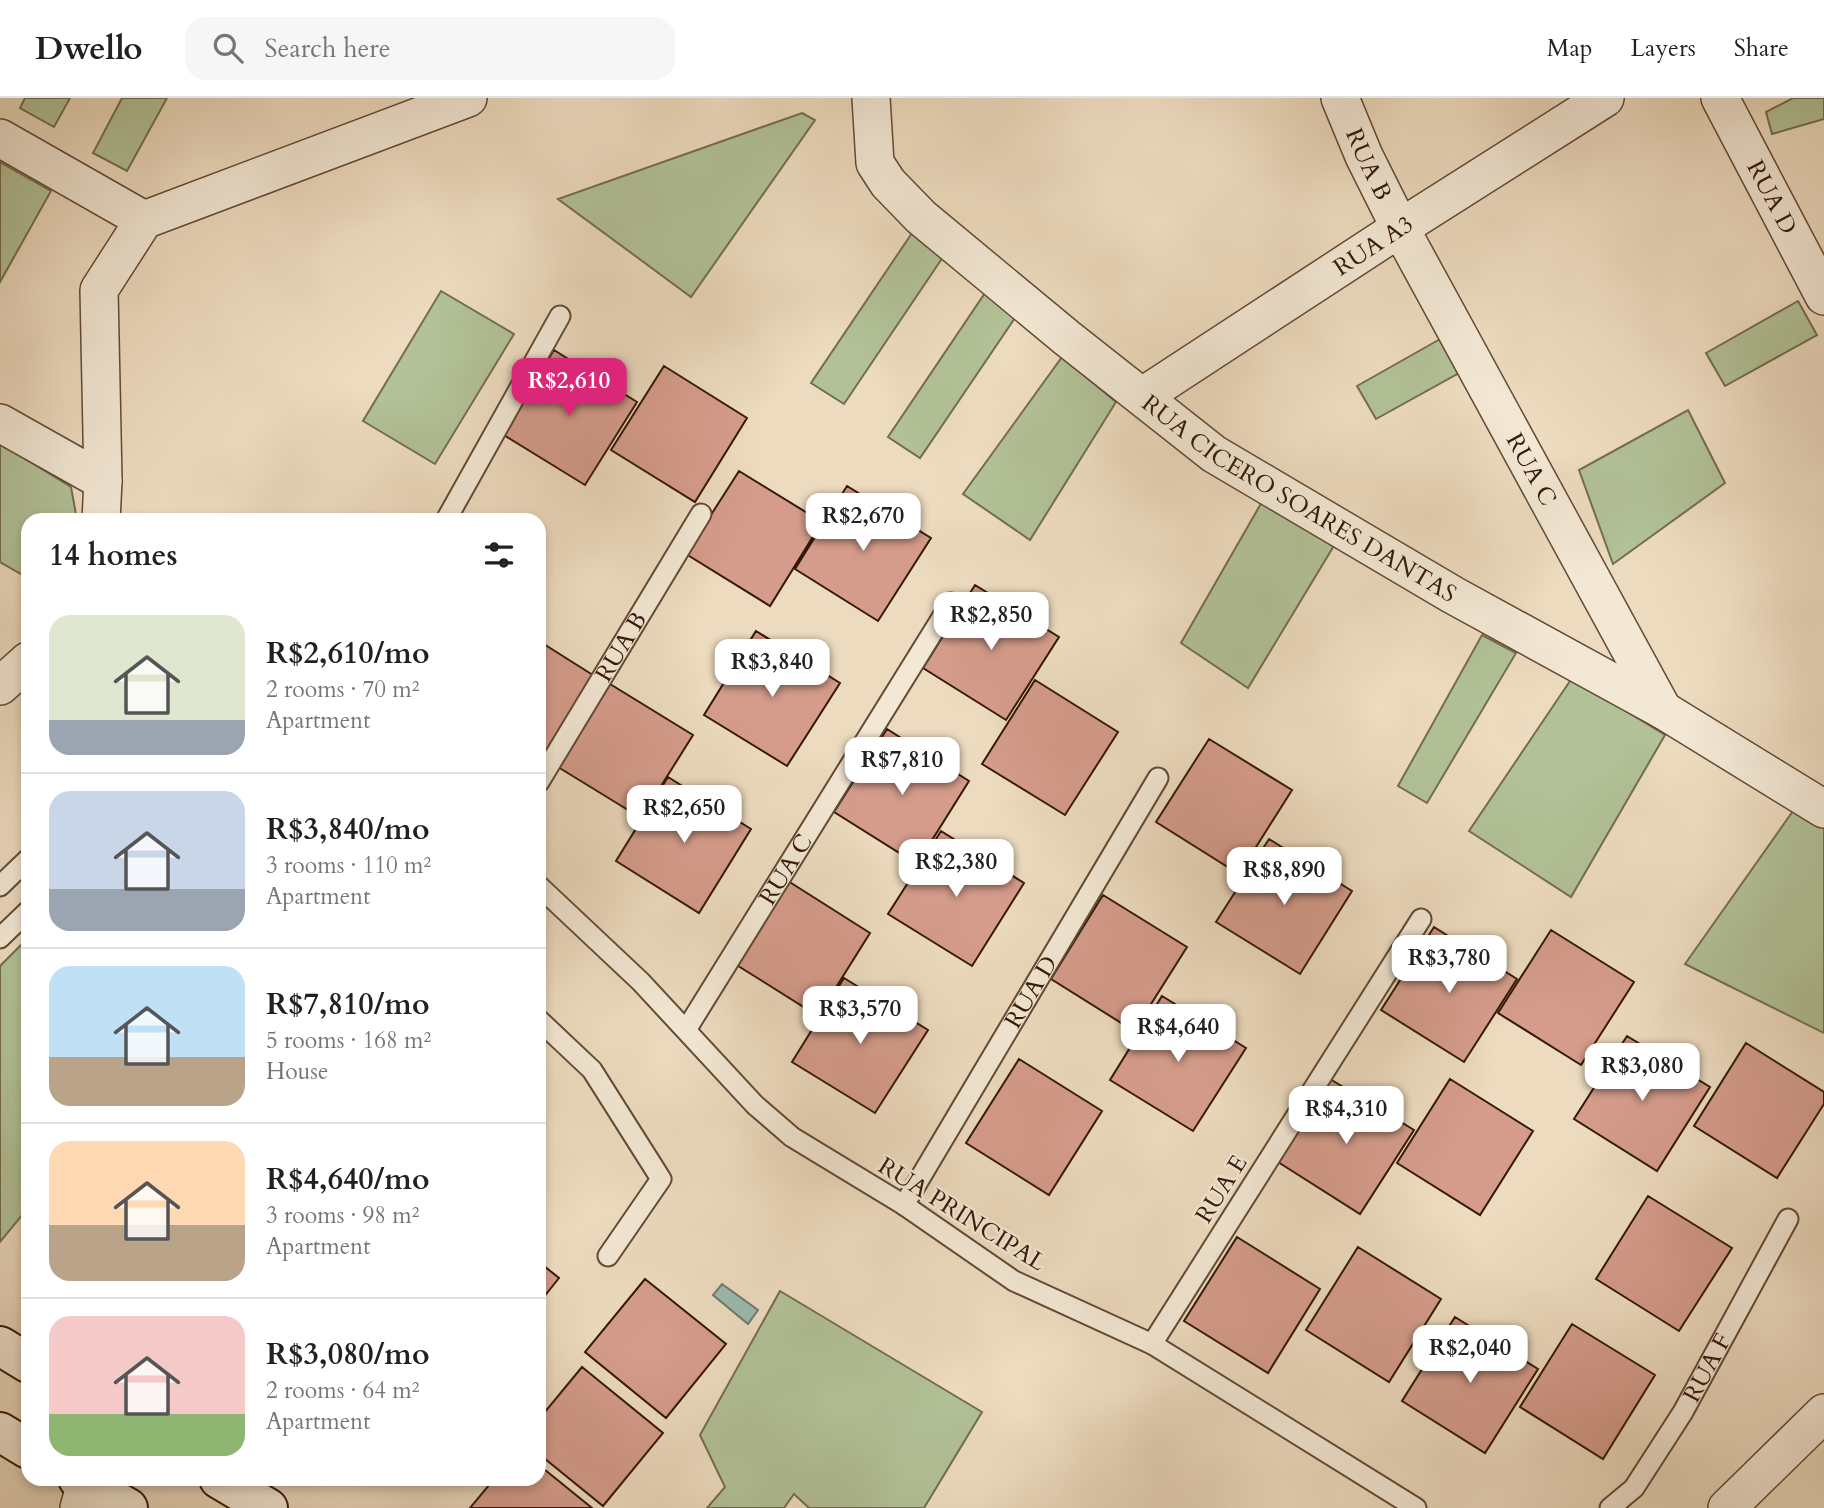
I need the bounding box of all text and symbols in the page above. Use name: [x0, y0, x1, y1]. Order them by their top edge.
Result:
search box: [185, 17, 675, 80]
text: Dwello: [35, 26, 143, 71]
icon: search: [209, 29, 247, 67]
text: Search here: [265, 31, 391, 66]
text: Map: [1547, 32, 1593, 65]
text: Layers: [1631, 32, 1696, 65]
text: Share: [1734, 32, 1789, 65]
street label: RUA B: [1337, 123, 1399, 206]
street label: RUA D: [1739, 155, 1805, 240]
street label: RUA A3: [1327, 208, 1420, 284]
pin: R$2,610: [504, 358, 634, 418]
text: R$2,610: [528, 365, 610, 396]
street label: RUA CICERO SOARES DANTAS: [1135, 387, 1463, 611]
street label: RUA C: [1498, 427, 1564, 512]
pin: R$2,670: [798, 494, 928, 553]
text: R$2,670: [822, 500, 904, 531]
text: 14 homes: [49, 535, 178, 576]
icon: filters: [480, 536, 518, 574]
pin: R$2,850: [926, 592, 1056, 652]
text: R$2,850: [950, 599, 1032, 630]
street label: RUA B: [587, 606, 655, 688]
text: R$2,610/mo: [266, 633, 429, 674]
pin: R$3,840: [707, 640, 837, 699]
icon: home: [105, 643, 189, 727]
text: R$3,840: [731, 646, 813, 677]
text: 2 rooms · 70 m²: [266, 674, 419, 705]
text: Apartment: [266, 705, 370, 736]
pin: R$7,810: [837, 738, 967, 797]
text: R$7,810: [861, 744, 943, 775]
pin: R$2,650: [619, 786, 749, 845]
text: R$2,650: [643, 792, 725, 823]
text: R$3,840/mo: [266, 809, 429, 850]
icon: home: [105, 819, 189, 903]
street label: RUA C: [751, 828, 821, 912]
pin: R$2,380: [891, 840, 1021, 899]
text: R$2,380: [915, 846, 997, 877]
pin: R$8,890: [1219, 848, 1349, 907]
text: 3 rooms · 110 m²: [266, 850, 431, 881]
text: R$8,890: [1243, 854, 1325, 885]
text: Apartment: [266, 881, 370, 912]
pin: R$3,780: [1384, 936, 1514, 995]
text: R$3,780: [1408, 942, 1490, 973]
street label: RUA D: [997, 950, 1066, 1035]
text: R$7,810/mo: [266, 984, 429, 1025]
pin: R$3,570: [795, 986, 925, 1046]
text: R$3,570: [819, 993, 901, 1024]
icon: home: [105, 994, 189, 1078]
pin: R$4,640: [1113, 1004, 1243, 1064]
text: R$4,640: [1137, 1011, 1219, 1042]
text: 5 rooms · 168 m²: [266, 1025, 431, 1056]
pin: R$3,080: [1577, 1044, 1707, 1103]
text: R$3,080: [1601, 1050, 1683, 1081]
text: House: [266, 1056, 328, 1087]
pin: R$4,310: [1281, 1086, 1411, 1146]
text: R$4,310: [1305, 1093, 1387, 1124]
street label: RUA E: [1188, 1149, 1255, 1230]
street label: RUA PRINCIPAL: [872, 1150, 1052, 1279]
text: R$4,640/mo: [266, 1159, 429, 1200]
icon: home: [105, 1169, 189, 1253]
text: 3 rooms · 98 m²: [266, 1200, 419, 1231]
text: Apartment: [266, 1231, 370, 1262]
pin: R$2,040: [1405, 1326, 1535, 1385]
street label: RUA F: [1675, 1328, 1740, 1408]
text: R$2,040: [1429, 1332, 1511, 1363]
text: R$3,080/mo: [266, 1334, 429, 1375]
icon: home: [105, 1344, 189, 1428]
text: 2 rooms · 64 m²: [266, 1375, 419, 1406]
text: Apartment: [266, 1406, 370, 1437]

